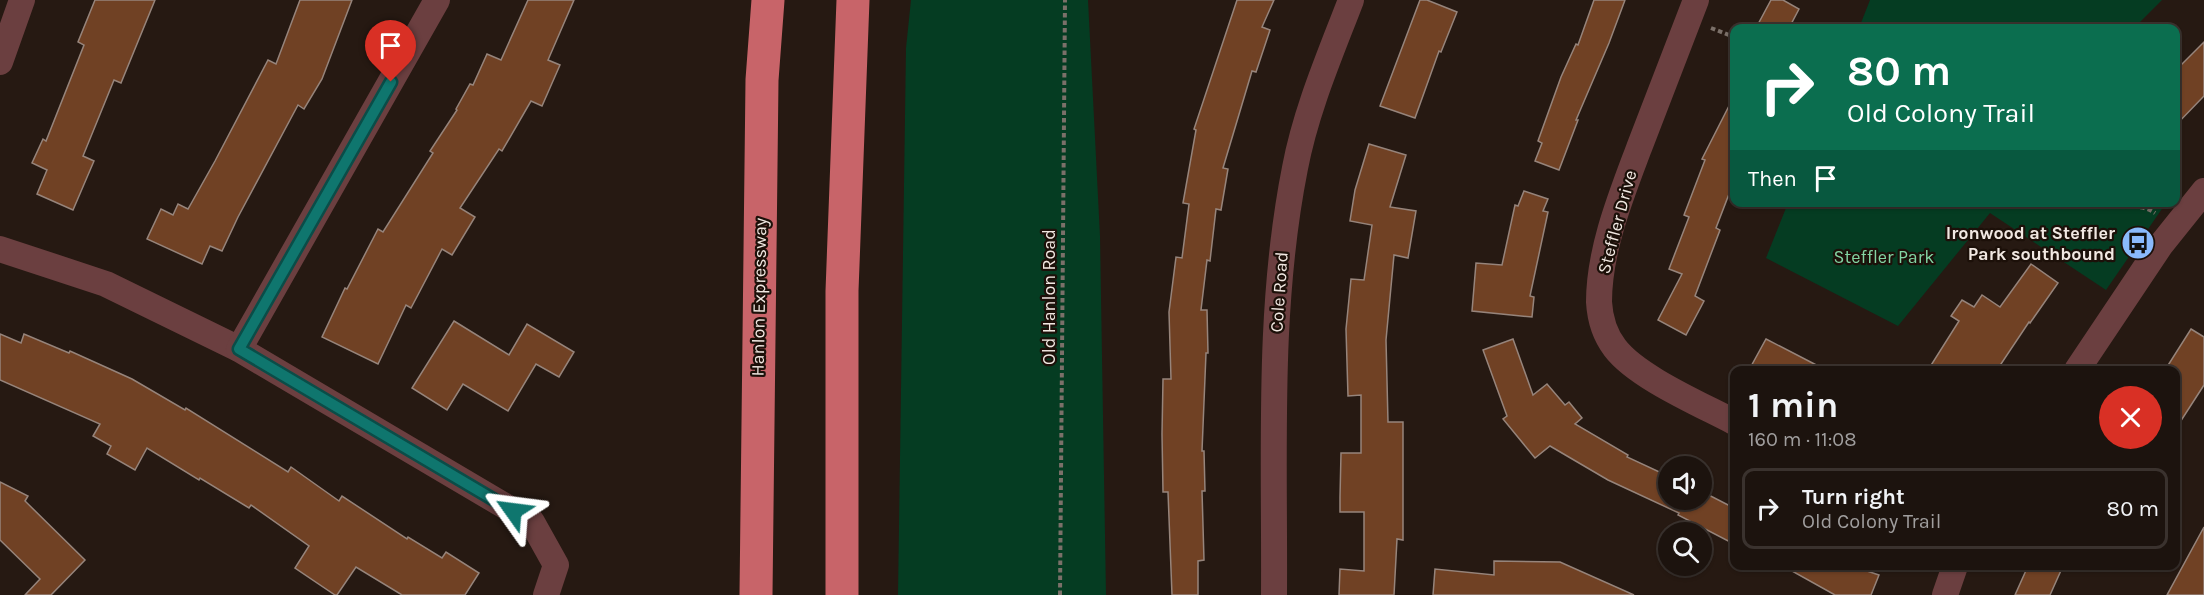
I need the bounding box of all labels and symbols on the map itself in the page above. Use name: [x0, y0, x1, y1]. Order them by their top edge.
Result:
pin: [365, 20, 416, 82]
street label: Steffler Drive: [1593, 168, 1641, 276]
street label: Hanlon Expressway: [747, 217, 771, 377]
place label: Ironwood at Steffler Park southbound: [1946, 222, 2115, 265]
bus stop icon: Ironwood at Steffler Park southbound: [2120, 225, 2156, 261]
street label: Old Hanlon Road: [1038, 229, 1060, 365]
park label: Steffler Park: [1834, 246, 1934, 268]
street label: Cole Road: [1265, 251, 1293, 333]
position arrow: [481, 479, 545, 543]

